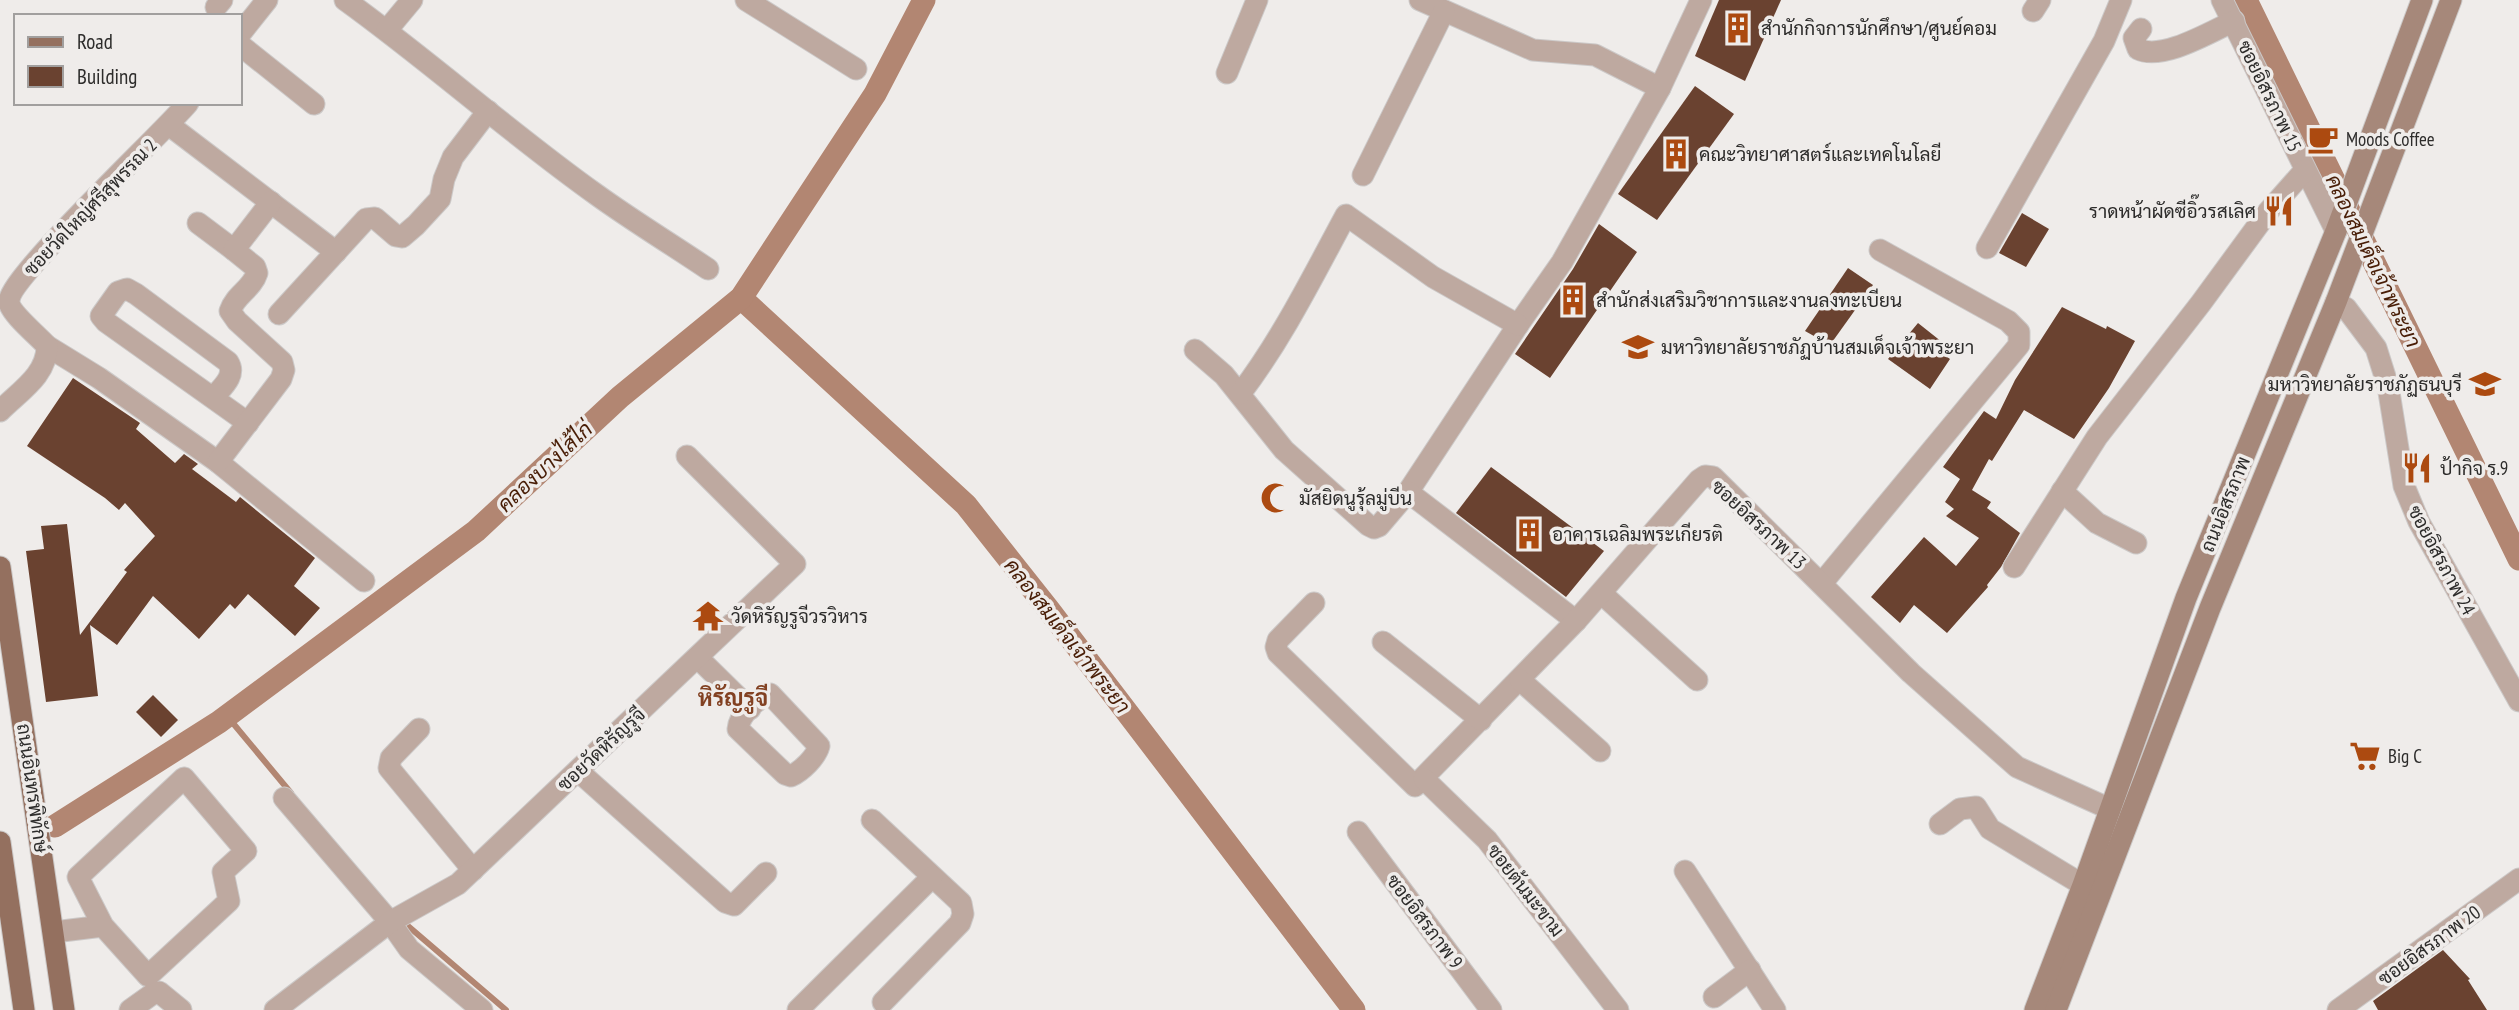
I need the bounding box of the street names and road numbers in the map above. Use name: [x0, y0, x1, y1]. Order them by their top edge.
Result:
street label: ซอยอิสรภาพ 15: [2233, 36, 2307, 156]
street label: ซอยวัดใหญ่ศรีสุพรรณ 2: [18, 133, 163, 281]
street label: ถนนอิสรภาพ: [2195, 453, 2255, 555]
street label: ซอยอิสรภาพ 13: [1707, 474, 1811, 574]
street label: ซอยอิสรภาพ 24: [2403, 501, 2481, 619]
street label: ซอยวัดหิรัญรูจี: [552, 702, 651, 797]
street label: ถนนอินทรพิทักษ์: [12, 722, 54, 855]
street label: ซอยต้นมะขาม: [1482, 839, 1570, 941]
street label: ซอยอิสรภาพ 9: [1382, 869, 1468, 973]
street label: ซอยอิสรภาพ 20: [2373, 900, 2485, 990]

